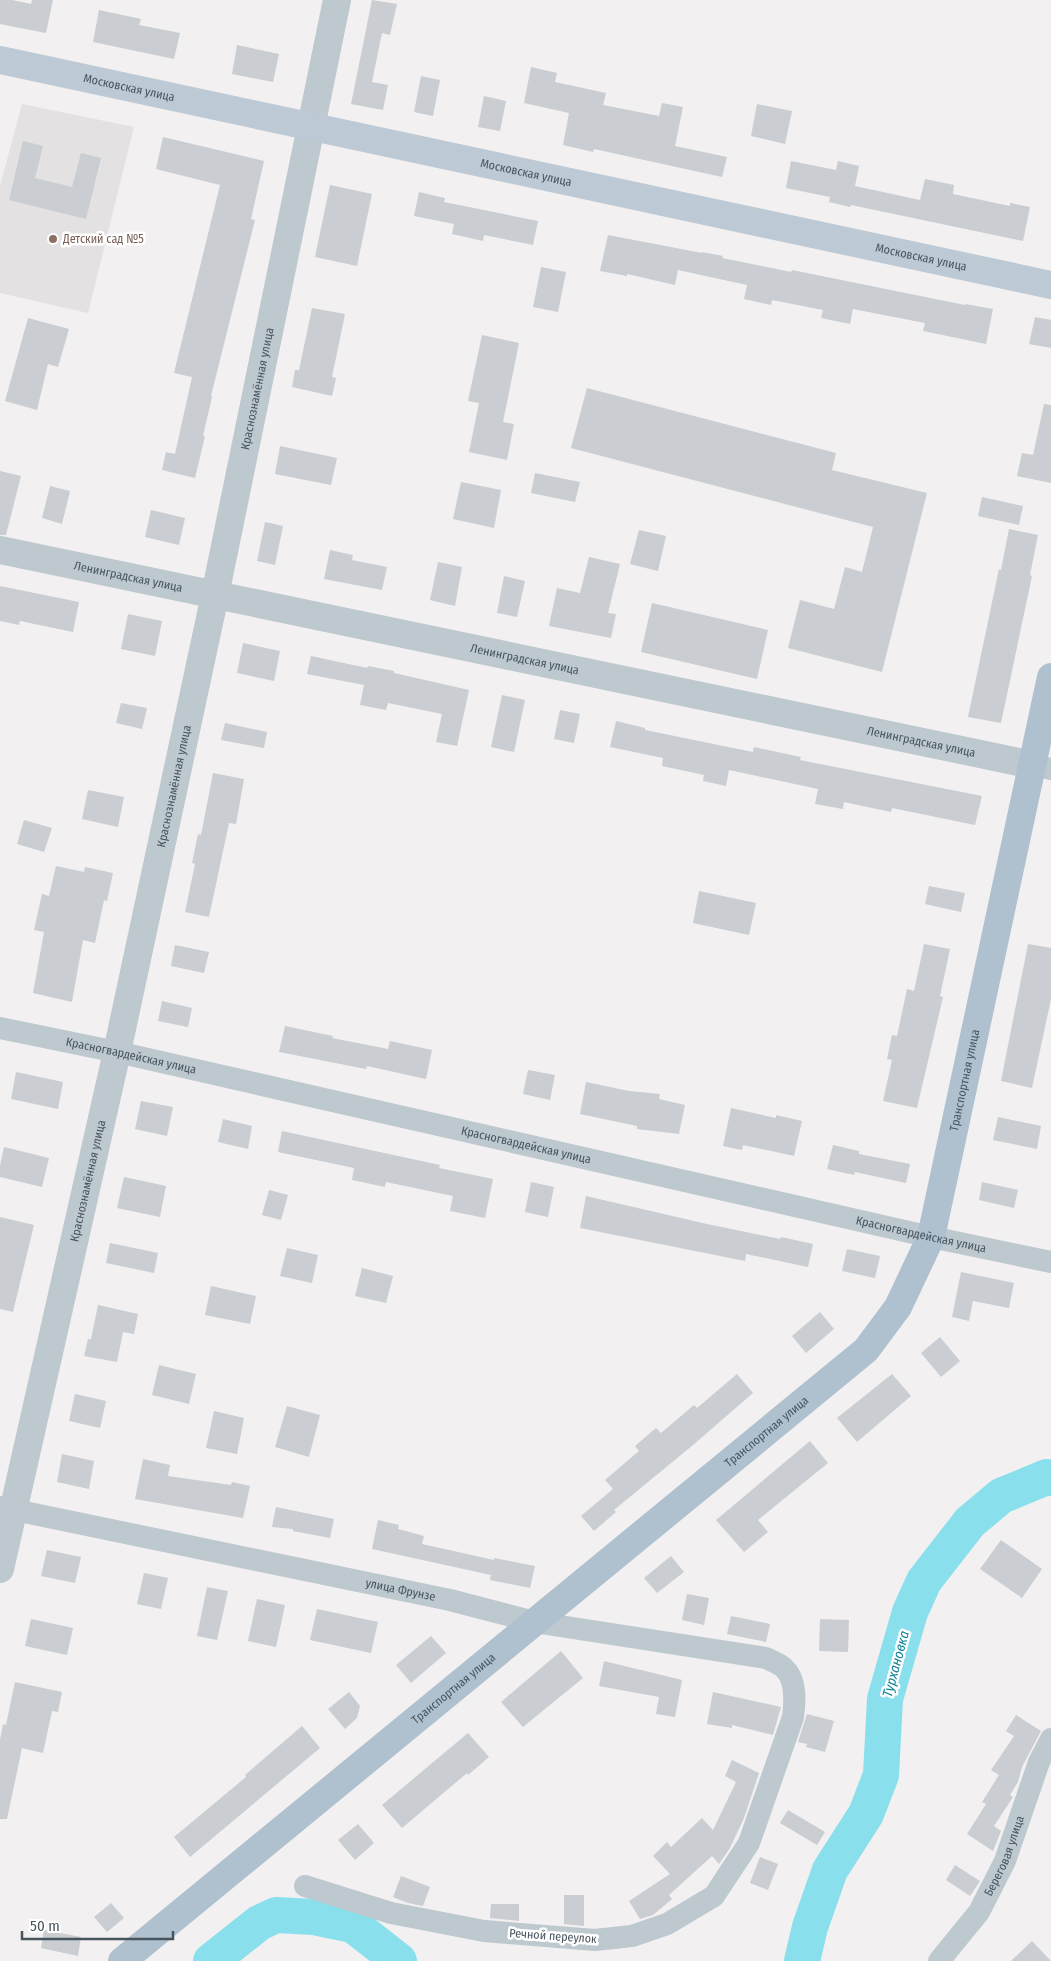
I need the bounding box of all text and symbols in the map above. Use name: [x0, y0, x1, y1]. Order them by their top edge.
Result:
street label: Московская улица: [82, 71, 176, 104]
street label: Московская улица: [479, 156, 573, 189]
place label: Детский сад №5: [62, 232, 144, 246]
marker: Детский сад №5: [47, 233, 59, 245]
street label: Московская улица: [874, 241, 968, 274]
street label: Краснознамённая улица: [238, 326, 277, 451]
street label: Ленинградская улица: [73, 559, 184, 595]
street label: Ленинградская улица: [469, 641, 580, 677]
street label: Краснознамённая улица: [154, 724, 194, 849]
street label: Ленинградская улица: [866, 724, 977, 760]
street label: Транспортная улица: [947, 1028, 982, 1133]
street label: Красногвардейская улица: [65, 1035, 198, 1077]
street label: Краснознамённая улица: [67, 1118, 108, 1243]
street label: Красногвардейская улица: [460, 1123, 593, 1167]
street label: Красногвардейская улица: [855, 1213, 988, 1255]
street label: Транспортная улица: [722, 1393, 811, 1470]
street label: улица Фрунзе: [364, 1576, 437, 1604]
water label: Турхановка: [879, 1629, 913, 1699]
street label: Транспортная улица: [409, 1650, 498, 1727]
street label: Береговая улица: [981, 1814, 1027, 1898]
scale bar: [22, 1908, 174, 1940]
text: 50 m: [30, 1917, 60, 1935]
street label: Речной переулок: [509, 1926, 598, 1946]

